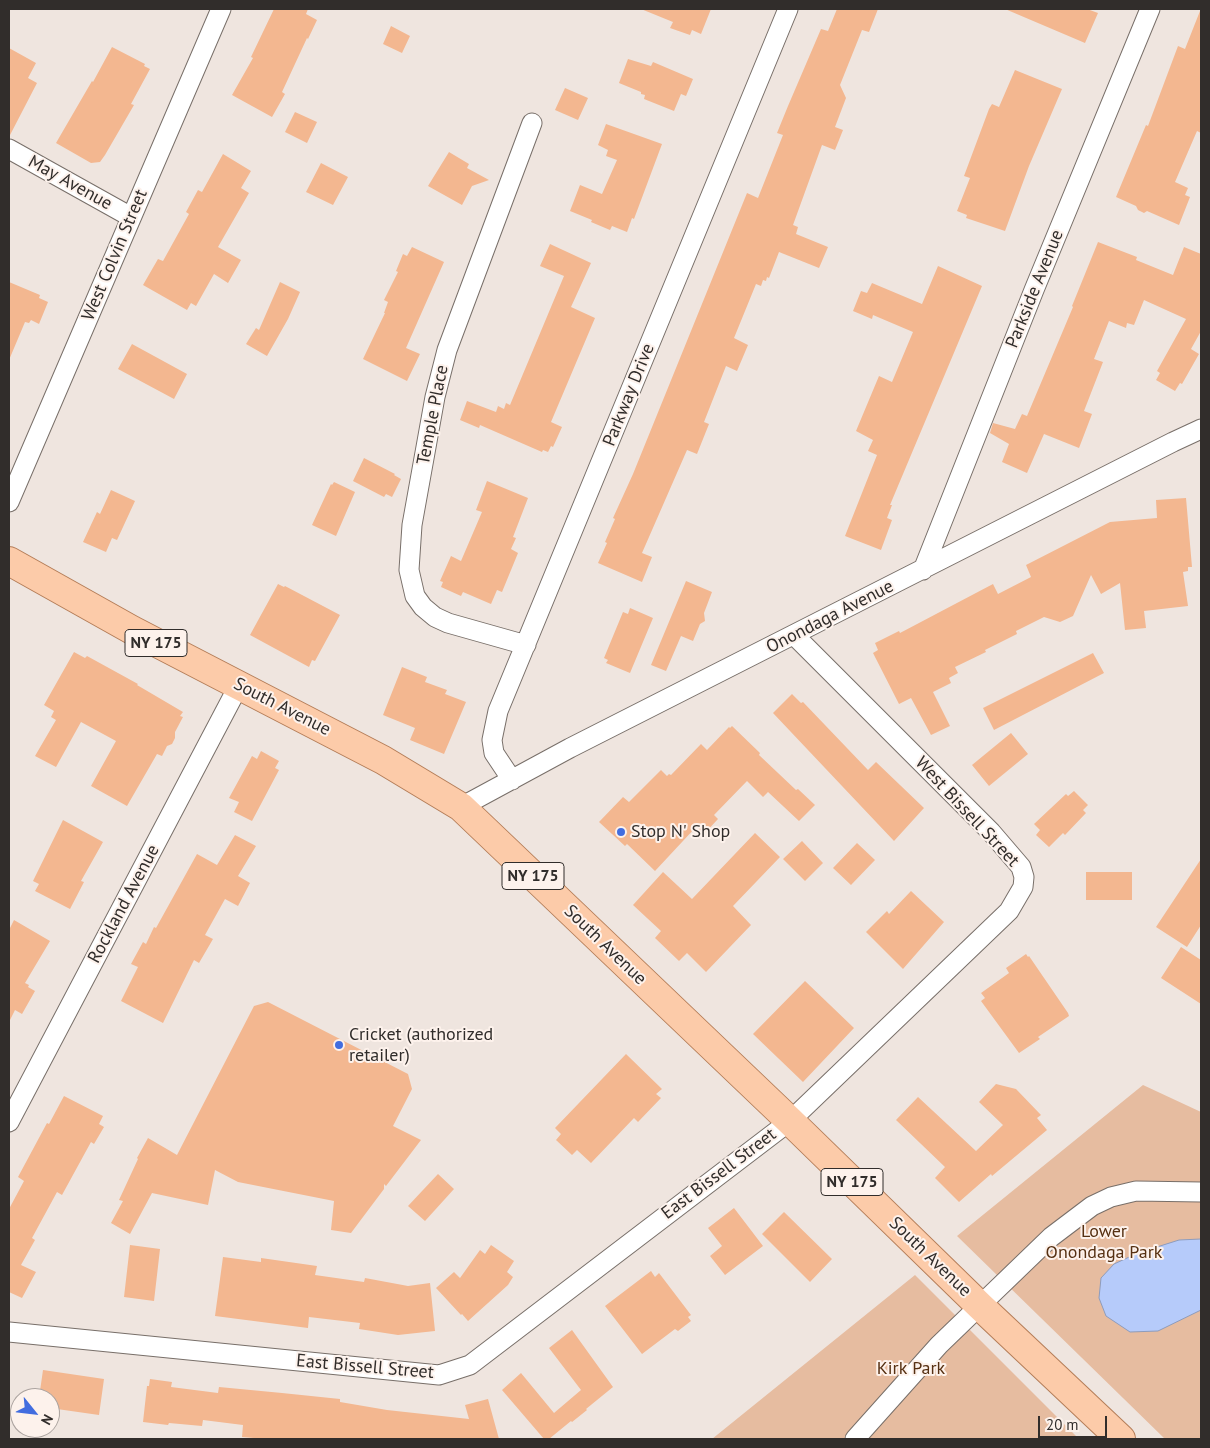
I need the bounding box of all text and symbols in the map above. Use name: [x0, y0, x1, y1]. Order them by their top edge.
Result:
street label: May Avenue: [24, 151, 116, 215]
street label: West Colvin Street: [78, 186, 152, 324]
street label: Parkside Avenue: [1002, 227, 1068, 351]
street label: Parkway Drive: [599, 341, 659, 449]
street label: Temple Place: [413, 363, 453, 467]
street label: Onondaga Avenue: [763, 576, 897, 658]
road number: NY 175: [125, 630, 187, 656]
street label: South Avenue: [230, 673, 334, 741]
street label: West Bissell Street: [910, 752, 1024, 872]
place label: Stop N' Shop: [631, 821, 730, 843]
marker: Stop N' Shop: [615, 826, 627, 838]
street label: Rockland Avenue: [84, 841, 164, 967]
road number: NY 175: [502, 862, 564, 889]
street label: South Avenue: [559, 900, 651, 990]
place label: Cricket (authorized retailer): [349, 1024, 493, 1066]
marker: Cricket (authorized retailer): [333, 1039, 345, 1051]
street label: East Bissell Street: [657, 1124, 781, 1224]
road number: NY 175: [821, 1168, 883, 1196]
street label: South Avenue: [884, 1212, 976, 1302]
park label: Lower Onondaga Park: [1046, 1221, 1162, 1264]
street label: East Bissell Street: [295, 1350, 435, 1384]
park label: Kirk Park: [877, 1358, 945, 1380]
north arrow: [10, 1388, 60, 1438]
scale bar: [1040, 1406, 1109, 1438]
text: N: [37, 1411, 57, 1428]
text: 20 m: [1046, 1415, 1079, 1434]

